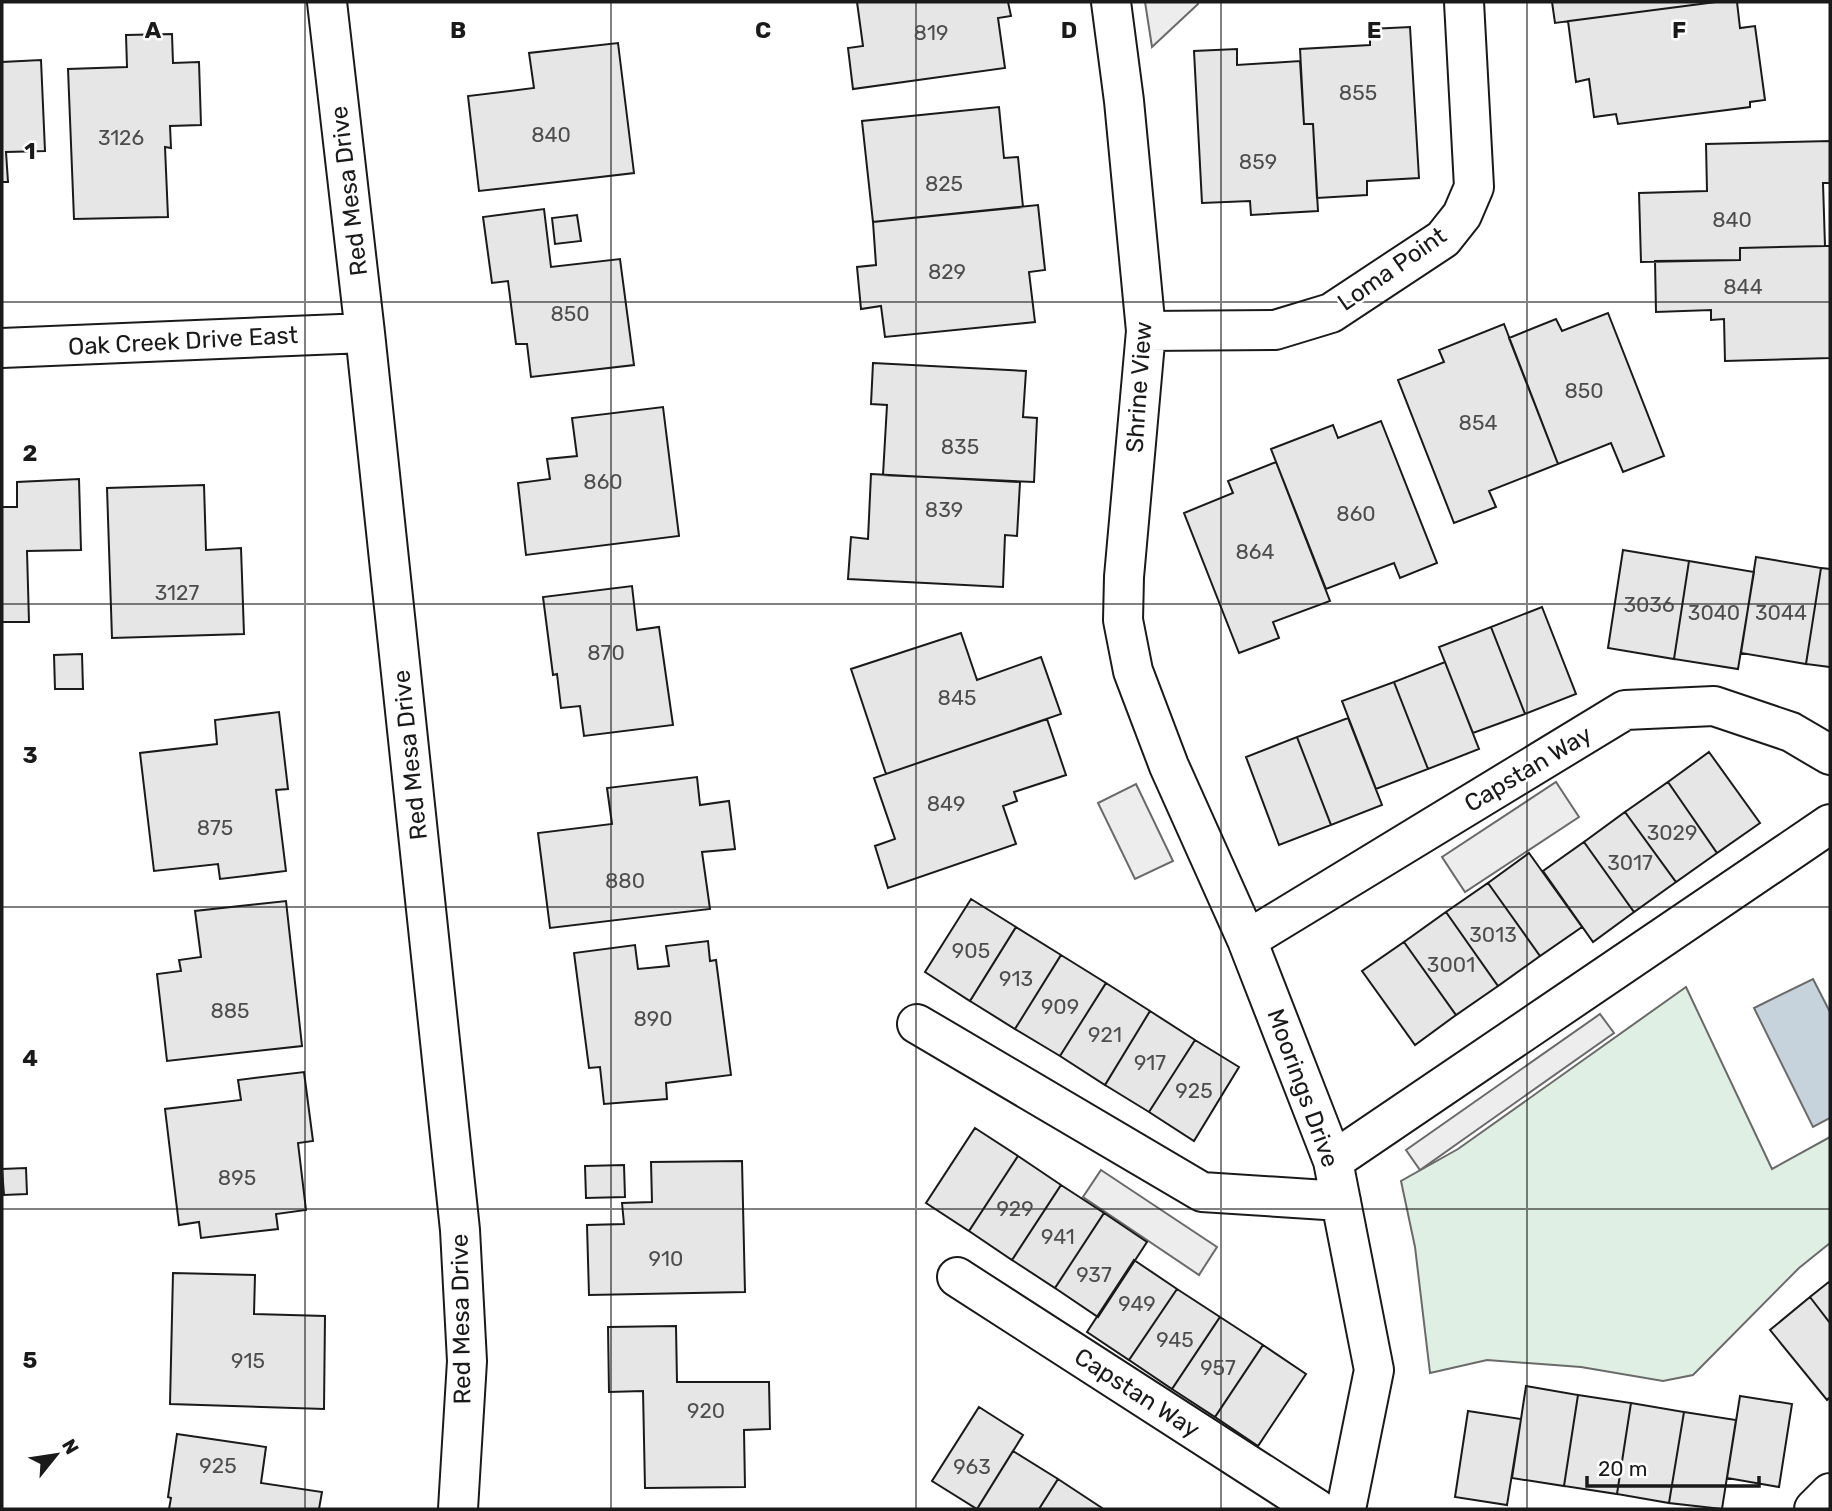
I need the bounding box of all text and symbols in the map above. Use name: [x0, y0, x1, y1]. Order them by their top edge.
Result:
text: A: [145, 16, 162, 44]
text: B: [450, 16, 466, 44]
text: C: [755, 16, 771, 44]
text: D: [1061, 16, 1077, 44]
text: E: [1367, 16, 1381, 44]
text: F: [1672, 16, 1686, 44]
house number: 819: [914, 20, 948, 45]
house number: 855: [1339, 80, 1377, 105]
street label: Red Mesa Drive: [325, 105, 373, 277]
house number: 840: [531, 122, 571, 147]
house number: 3126: [98, 125, 144, 150]
text: 1: [24, 137, 36, 165]
house number: 859: [1239, 149, 1277, 174]
house number: 825: [925, 171, 963, 196]
house number: 840: [1712, 207, 1752, 232]
street label: Loma Point: [1332, 221, 1452, 317]
house number: 829: [928, 259, 966, 284]
house number: 844: [1723, 274, 1763, 299]
house number: 850: [550, 301, 590, 326]
street label: Shrine View: [1120, 320, 1158, 454]
street label: Oak Creek Drive East: [67, 321, 299, 361]
house number: 850: [1564, 378, 1604, 403]
house number: 854: [1459, 410, 1497, 435]
house number: 835: [941, 434, 979, 459]
text: 2: [23, 439, 37, 467]
house number: 860: [583, 469, 623, 494]
house number: 839: [925, 497, 963, 522]
house number: 860: [1336, 501, 1376, 526]
house number: 864: [1235, 539, 1275, 564]
house number: 3127: [155, 580, 199, 605]
house number: 3036: [1623, 592, 1675, 617]
house number: 3040: [1688, 600, 1740, 625]
house number: 3044: [1755, 600, 1807, 625]
house number: 870: [587, 640, 625, 665]
street label: Red Mesa Drive: [387, 669, 433, 841]
house number: 845: [938, 685, 976, 710]
street label: Capstan Way: [1459, 720, 1597, 818]
text: 3: [22, 741, 38, 769]
house number: 849: [927, 791, 965, 816]
house number: 875: [197, 815, 233, 840]
house number: 3029: [1647, 820, 1697, 845]
house number: 3017: [1607, 850, 1653, 875]
house number: 880: [605, 868, 645, 893]
house number: 3013: [1469, 922, 1517, 947]
house number: 905: [952, 938, 990, 963]
house number: 3001: [1427, 952, 1475, 977]
house number: 913: [999, 966, 1033, 991]
house number: 909: [1041, 994, 1079, 1019]
house number: 885: [210, 998, 250, 1023]
street label: Moorings Drive: [1261, 1005, 1345, 1171]
house number: 890: [633, 1006, 673, 1031]
house number: 921: [1088, 1022, 1122, 1047]
text: 4: [22, 1044, 38, 1072]
house number: 917: [1134, 1050, 1166, 1075]
house number: 925: [1175, 1078, 1213, 1103]
house number: 895: [218, 1165, 256, 1190]
house number: 929: [996, 1196, 1034, 1221]
house number: 941: [1041, 1224, 1075, 1249]
street label: Red Mesa Drive: [446, 1233, 476, 1405]
house number: 910: [649, 1246, 683, 1271]
house number: 937: [1076, 1262, 1112, 1287]
house number: 949: [1118, 1291, 1156, 1316]
house number: 945: [1156, 1327, 1194, 1352]
street label: Capstan Way: [1069, 1342, 1205, 1444]
text: 5: [23, 1346, 38, 1374]
house number: 915: [231, 1348, 265, 1373]
house number: 957: [1200, 1355, 1236, 1380]
house number: 920: [687, 1398, 725, 1423]
north arrow: [21, 1420, 91, 1490]
text: N: [57, 1435, 84, 1458]
scale bar: [1587, 1444, 1758, 1488]
house number: 925: [199, 1453, 237, 1478]
house number: 963: [953, 1454, 991, 1479]
text: 20 m: [1598, 1456, 1647, 1481]

